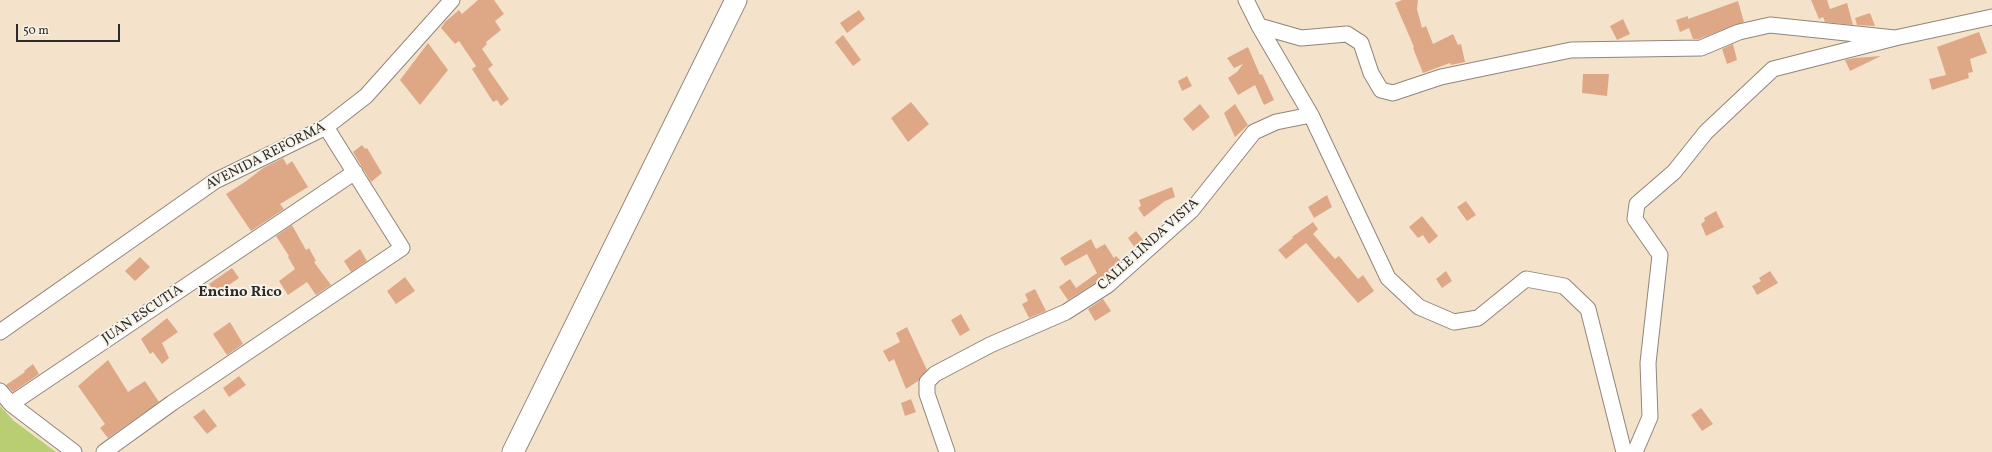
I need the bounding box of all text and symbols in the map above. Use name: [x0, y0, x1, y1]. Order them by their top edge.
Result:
scale bar: [18, 16, 122, 42]
text: 50 m: [23, 23, 49, 39]
street label: AVENIDA REFORMA: [203, 119, 329, 195]
street label: CALLE LINDA VISTA: [1095, 195, 1203, 295]
street label: JUAN ESCUTIA: [99, 282, 187, 348]
district label: Encino Rico: [198, 284, 282, 302]

